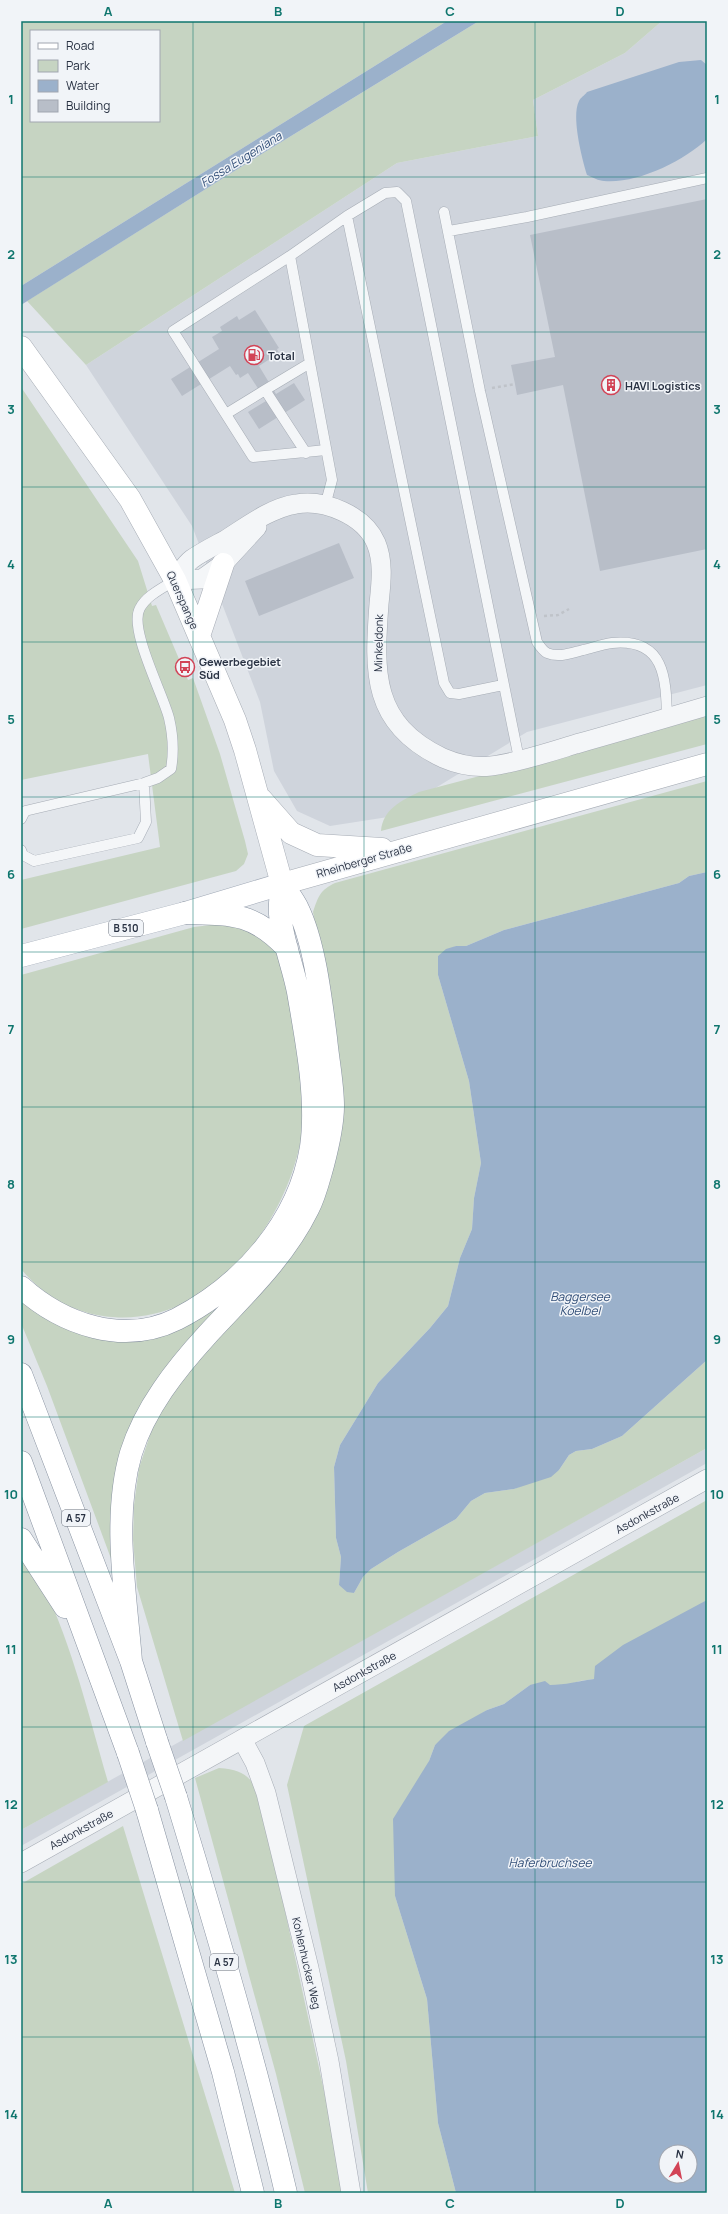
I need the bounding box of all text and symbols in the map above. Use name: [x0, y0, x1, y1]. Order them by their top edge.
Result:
text: A: [104, 2, 113, 20]
text: B: [274, 2, 282, 20]
text: C: [445, 2, 455, 20]
text: D: [615, 2, 625, 20]
legend: [30, 30, 160, 122]
text: Road: [66, 37, 94, 54]
text: Park: [66, 57, 91, 74]
text: Water: [66, 77, 100, 94]
text: 1: [8, 90, 14, 108]
text: 1: [714, 90, 720, 108]
text: Building: [66, 97, 110, 114]
water label: Fossa Eugeniana: [197, 126, 286, 191]
text: 2: [7, 245, 15, 263]
text: 2: [713, 245, 721, 263]
fuel station icon: Total: [243, 344, 265, 366]
place label: Total: [268, 348, 295, 363]
building icon: HAVI Logistics: [600, 374, 622, 396]
place label: HAVI Logistics: [625, 378, 701, 393]
text: 3: [7, 400, 15, 418]
text: 3: [713, 400, 721, 418]
text: 4: [7, 555, 15, 573]
text: 4: [713, 555, 721, 573]
street label: Querspange: [163, 568, 203, 632]
street label: Minkeldonk: [370, 613, 386, 672]
place label: Gewerbegebiet Süd: [199, 654, 281, 682]
bus stop icon: Gewerbegebiet Süd: [174, 656, 196, 678]
text: 5: [7, 710, 15, 728]
text: 5: [713, 710, 721, 728]
street label: Rheinberger Straße: [314, 839, 414, 881]
text: 6: [7, 865, 15, 883]
text: 6: [713, 865, 721, 883]
road number: B 510: [109, 920, 143, 936]
text: 7: [8, 1020, 15, 1038]
text: 7: [714, 1020, 721, 1038]
text: 8: [7, 1175, 15, 1193]
text: 8: [713, 1175, 721, 1193]
water label: Baggersee Koelbel: [550, 1288, 611, 1319]
text: 9: [7, 1330, 15, 1348]
text: 9: [713, 1330, 721, 1348]
text: 10: [4, 1485, 18, 1503]
text: 10: [710, 1485, 724, 1503]
street label: Asdonkstraße: [612, 1489, 682, 1537]
road number: A 57: [62, 1510, 90, 1526]
text: 11: [5, 1640, 17, 1658]
text: 11: [711, 1640, 723, 1658]
street label: Asdonkstraße: [329, 1647, 399, 1695]
text: 12: [4, 1795, 18, 1813]
text: 12: [710, 1795, 724, 1813]
street label: Asdonkstraße: [46, 1805, 116, 1853]
water label: Haferbruchsee: [509, 1854, 592, 1871]
street label: Kohlenhucker Weg: [289, 1915, 325, 2011]
text: 13: [4, 1950, 18, 1968]
text: 13: [710, 1950, 724, 1968]
road number: A 57: [210, 1954, 238, 1970]
text: 14: [4, 2105, 18, 2123]
text: 14: [710, 2105, 724, 2123]
north arrow: [658, 2144, 698, 2184]
text: N: [675, 2146, 685, 2162]
text: A: [104, 2194, 113, 2212]
text: B: [274, 2194, 282, 2212]
text: C: [445, 2194, 455, 2212]
text: D: [615, 2194, 625, 2212]

